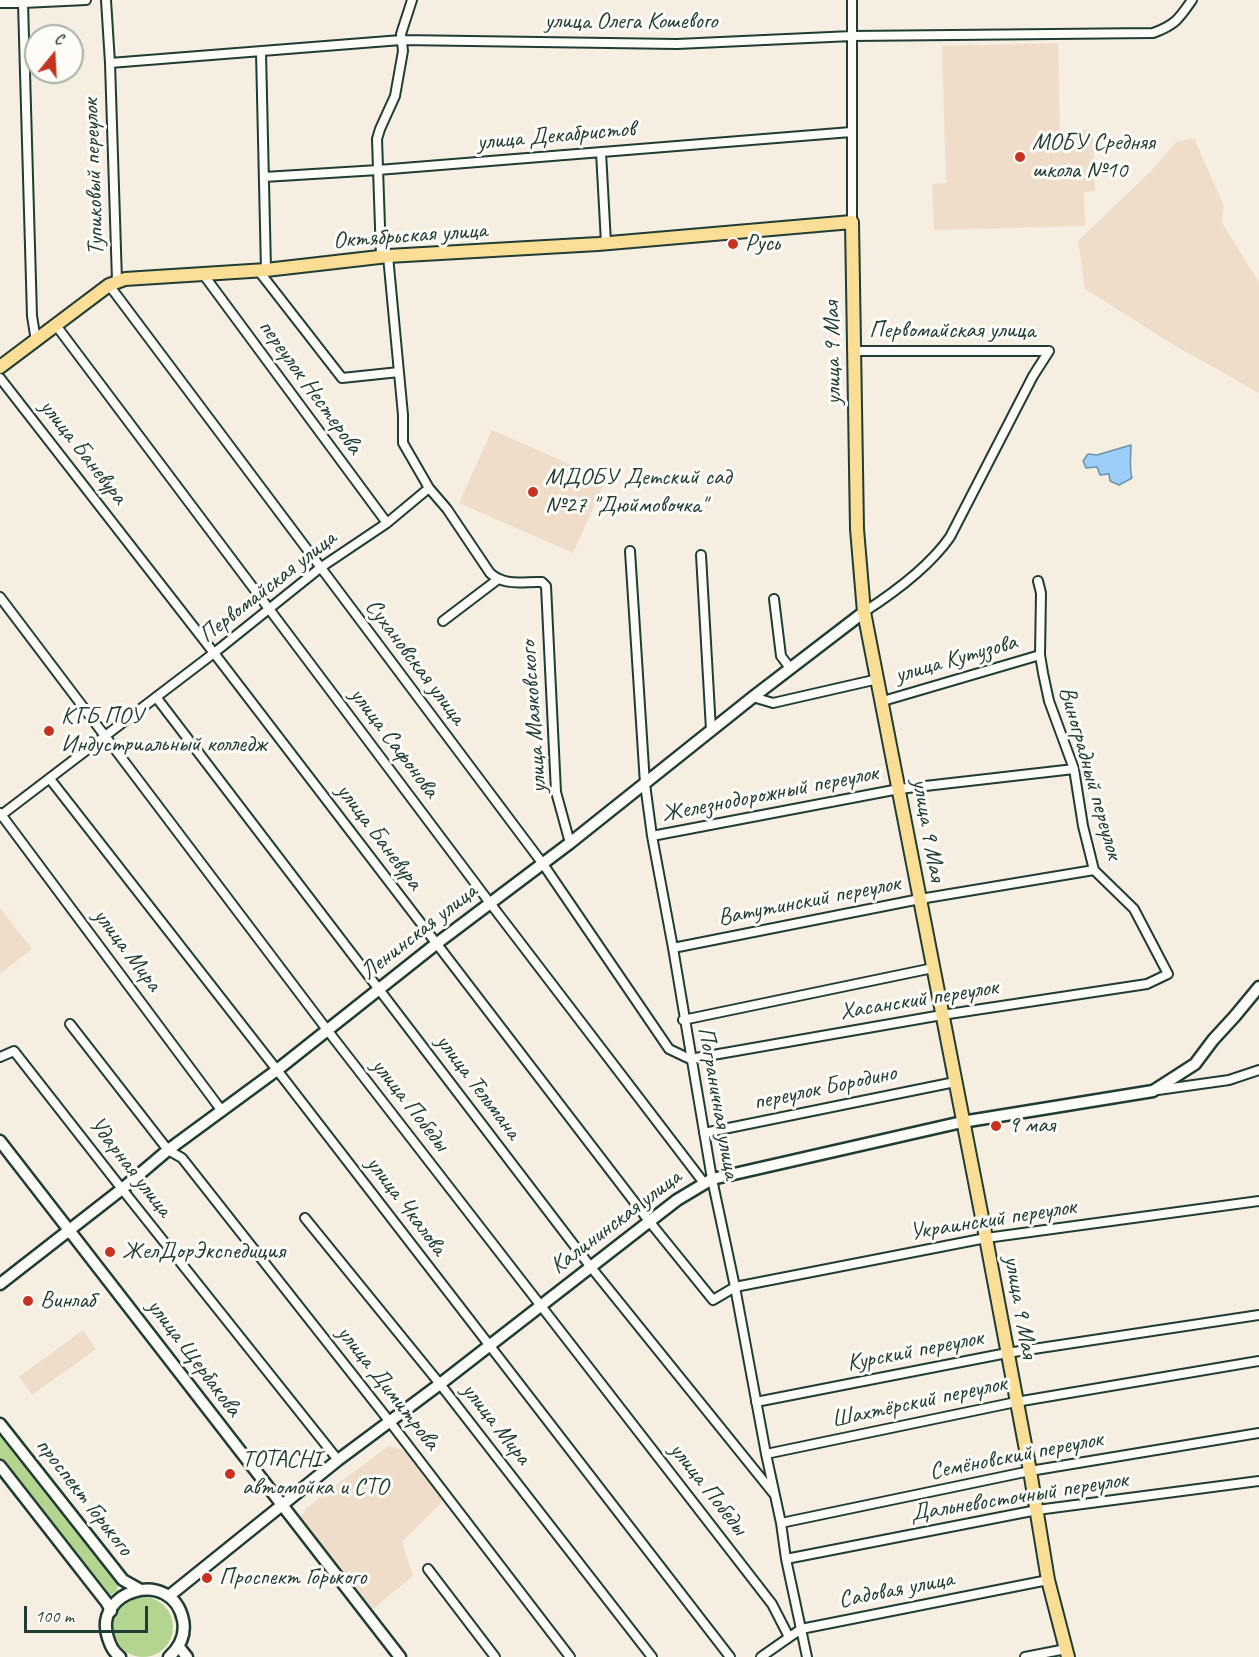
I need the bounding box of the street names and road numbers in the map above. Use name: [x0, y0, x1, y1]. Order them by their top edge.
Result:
street label: улица Олега Кошевого: [544, 8, 718, 36]
street label: Тупиковый переулок: [77, 98, 111, 256]
street label: улица Декабристов: [476, 115, 636, 157]
street label: Октябрьская улица: [332, 216, 488, 256]
street label: улица 9 Мая: [818, 301, 848, 405]
street label: переулок Нестерова: [251, 314, 369, 460]
street label: Первомайская улица: [869, 317, 1035, 345]
street label: улица Баневура: [33, 393, 133, 511]
street label: Первомайская улица: [194, 524, 342, 650]
street label: Сухановская улица: [358, 593, 472, 731]
street label: улица Кутузова: [892, 628, 1020, 690]
street label: улица Маяковского: [514, 640, 554, 794]
street label: улица Сафонова: [343, 682, 445, 804]
street label: Виноградный переулок: [1052, 683, 1128, 863]
street label: Железнодорожный переулок: [659, 759, 881, 829]
street label: улица 9 Мая: [905, 776, 951, 884]
street label: улица Баневура: [330, 778, 428, 896]
street label: Ватутинский переулок: [716, 869, 902, 933]
street label: Ленинская улица: [355, 877, 483, 987]
street label: улица Мира: [86, 903, 168, 997]
street label: Хасанский переулок: [838, 973, 1000, 1027]
street label: Пограничная улица: [690, 1025, 746, 1181]
street label: улица Тельмана: [429, 1029, 527, 1145]
street label: улица Победы: [365, 1053, 455, 1157]
street label: переулок Бородино: [751, 1059, 899, 1117]
street label: Ударная улица: [82, 1111, 178, 1223]
street label: улица Чкалова: [359, 1151, 453, 1261]
street label: Калининская улица: [545, 1163, 687, 1281]
street label: Украинский переулок: [908, 1193, 1078, 1247]
street label: улица 9 Мая: [997, 1253, 1043, 1361]
street label: улица Щербакова: [140, 1293, 248, 1423]
street label: улица Димитрова: [330, 1320, 446, 1456]
street label: Курский переулок: [845, 1324, 985, 1378]
street label: Шахтёрский переулок: [829, 1369, 1009, 1435]
street label: улица Мира: [455, 1377, 537, 1471]
street label: Семёновский переулок: [927, 1425, 1105, 1487]
street label: проспект Горького: [29, 1432, 139, 1562]
street label: улица Победы: [663, 1437, 753, 1541]
street label: Дальневосточный переулок: [908, 1466, 1130, 1528]
street label: Садовая улица: [836, 1565, 956, 1615]

